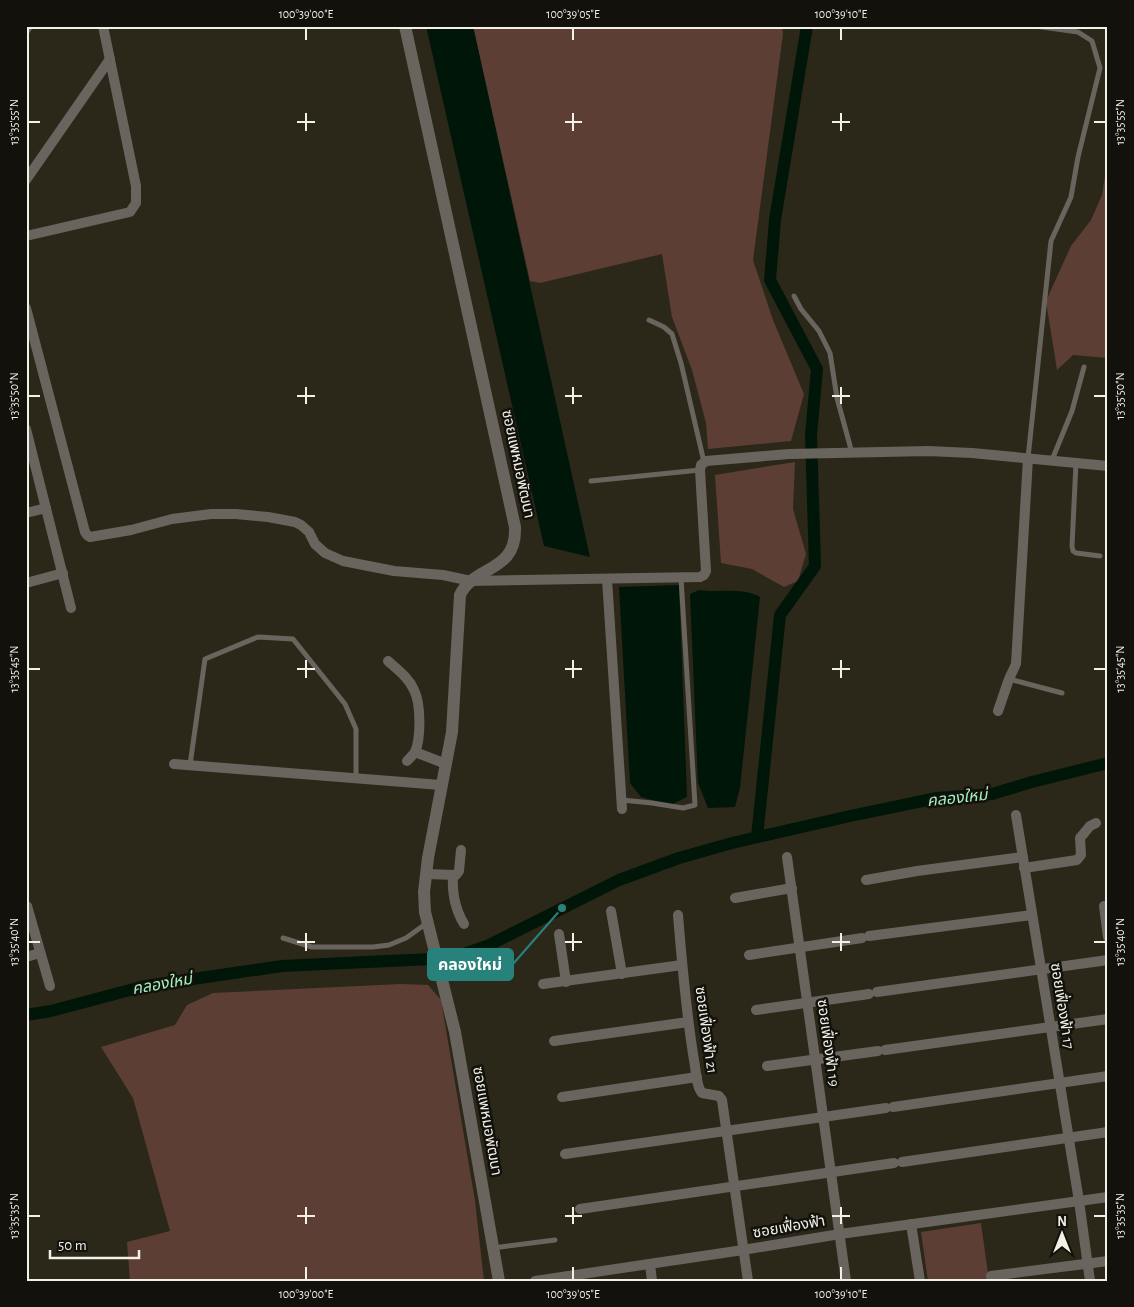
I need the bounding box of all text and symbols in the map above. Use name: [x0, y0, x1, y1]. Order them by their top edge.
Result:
text: 100°39'00"E: [279, 8, 334, 20]
text: 100°39'05"E: [546, 8, 600, 20]
text: 100°39'10"E: [815, 8, 867, 20]
text: 13°35'55"N: [8, 99, 20, 145]
text: 13°35'55"N: [1114, 99, 1126, 145]
text: 13°35'50"N: [8, 372, 20, 420]
text: 13°35'50"N: [1114, 372, 1126, 420]
street label: ซอยแพหมอพัฒนา: [499, 408, 538, 520]
text: 13°35'45"N: [8, 646, 20, 692]
text: 13°35'45"N: [1114, 646, 1126, 692]
water label: คลองใหม่: [926, 786, 990, 809]
text: 13°35'40"N: [8, 918, 20, 966]
text: 13°35'40"N: [1114, 918, 1126, 966]
callout: คลองใหม่: [428, 949, 513, 980]
text: คลองใหม่: [438, 956, 502, 973]
street label: ซอยเฟื่องฟ้า 17: [1048, 961, 1080, 1050]
water label: คลองใหม่: [131, 970, 195, 997]
street label: ซอยเฟื่องฟ้า 21: [692, 985, 723, 1074]
street label: ซอยเฟื่องฟ้า 19: [814, 998, 846, 1088]
street label: ซอยแพหมอพัฒนา: [470, 1065, 505, 1177]
text: 13°35'35"N: [8, 1193, 20, 1239]
text: 13°35'35"N: [1114, 1193, 1126, 1239]
street label: ซอยเฟื่องฟ้า: [751, 1209, 826, 1241]
north arrow: [1036, 1210, 1086, 1260]
text: N: [1057, 1215, 1067, 1229]
scale bar: [50, 1227, 139, 1259]
text: 50 m: [58, 1238, 87, 1253]
text: 100°39'00"E: [279, 1288, 334, 1300]
text: 100°39'05"E: [546, 1288, 600, 1300]
text: 100°39'10"E: [815, 1288, 867, 1300]

